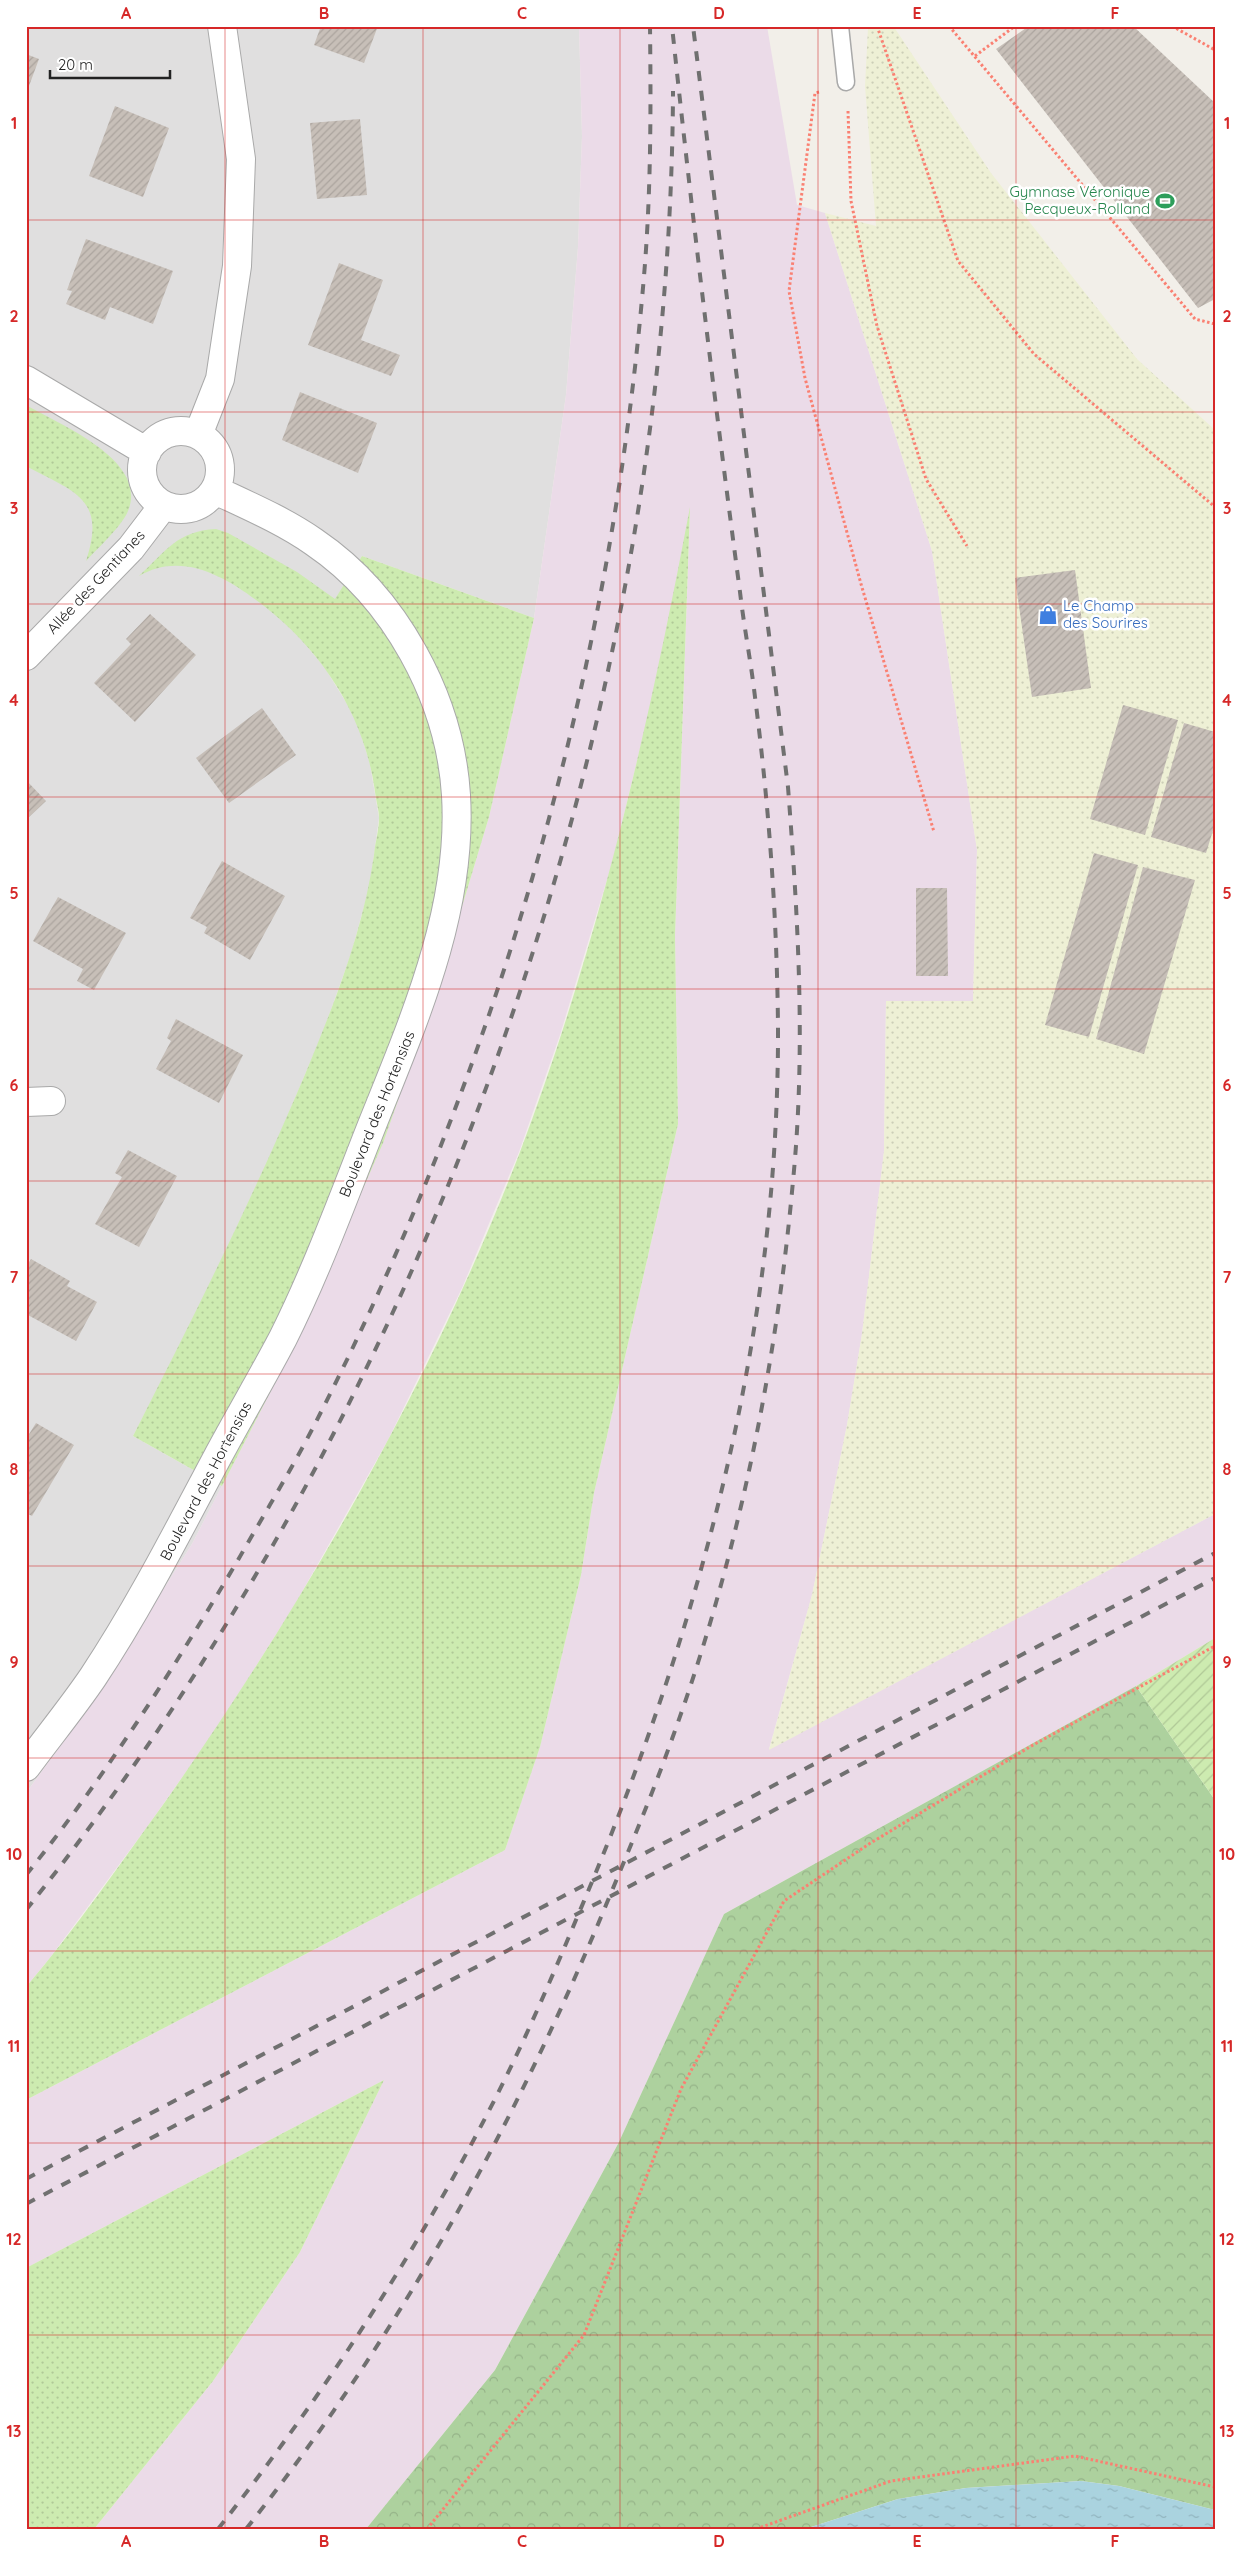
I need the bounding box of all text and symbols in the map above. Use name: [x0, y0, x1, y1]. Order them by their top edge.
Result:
text: A: [121, 3, 132, 23]
text: B: [319, 3, 329, 23]
text: C: [517, 3, 527, 23]
text: D: [713, 3, 725, 23]
text: E: [912, 3, 922, 23]
text: F: [1111, 3, 1120, 23]
scale bar: [50, 48, 170, 80]
text: 20 m: [58, 55, 93, 74]
text: 1: [11, 113, 17, 133]
text: 1: [1224, 113, 1230, 133]
place label: Gymnase Véronique Pecqueux-Rolland: [1009, 182, 1150, 218]
sports icon: Gymnase Véronique Pecqueux-Rolland: [1154, 190, 1176, 212]
text: 2: [9, 306, 19, 326]
text: 2: [1222, 306, 1232, 326]
text: 3: [10, 498, 18, 518]
text: 3: [1223, 498, 1231, 518]
street label: Allée des Gentianes: [43, 526, 149, 638]
place label: Le Champ des Sourires: [1063, 596, 1148, 632]
shop icon: Le Champ des Sourires: [1037, 604, 1059, 626]
text: 4: [9, 690, 19, 710]
text: 4: [1222, 690, 1232, 710]
text: 5: [9, 883, 19, 903]
text: 5: [1222, 883, 1232, 903]
street label: Boulevard des Hortensias: [334, 1028, 419, 1200]
text: 6: [10, 1075, 19, 1095]
text: 6: [1223, 1075, 1232, 1095]
text: 7: [10, 1267, 19, 1287]
text: 7: [1223, 1267, 1232, 1287]
street label: Boulevard des Hortensias: [155, 1398, 256, 1564]
text: 8: [10, 1459, 19, 1479]
text: 8: [1223, 1459, 1232, 1479]
text: 9: [9, 1652, 19, 1672]
text: 9: [1222, 1652, 1232, 1672]
text: 10: [6, 1844, 22, 1864]
text: 10: [1219, 1844, 1235, 1864]
text: 11: [8, 2036, 20, 2056]
text: 11: [1221, 2036, 1233, 2056]
text: 12: [6, 2229, 22, 2249]
text: 12: [1219, 2229, 1235, 2249]
text: 13: [7, 2421, 21, 2441]
text: 13: [1220, 2421, 1234, 2441]
text: A: [121, 2531, 132, 2551]
text: B: [319, 2531, 329, 2551]
text: C: [517, 2531, 527, 2551]
text: D: [713, 2531, 725, 2551]
text: E: [912, 2531, 922, 2551]
text: F: [1111, 2531, 1120, 2551]

